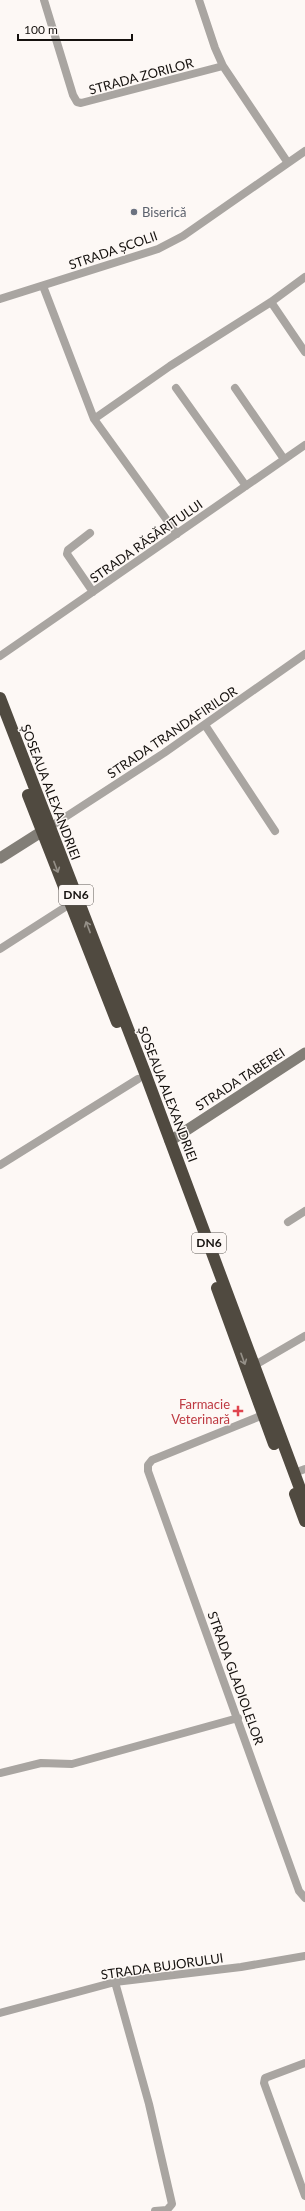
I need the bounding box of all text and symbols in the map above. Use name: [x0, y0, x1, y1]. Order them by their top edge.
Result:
scale bar: [18, 16, 132, 42]
text: 100 m: [24, 22, 58, 37]
street label: STRADA ZORILOR: [87, 54, 196, 98]
place label: Biserică: [142, 204, 186, 220]
marker: Biserică: [129, 207, 139, 217]
street label: STRADA ȘCOLII: [66, 227, 160, 273]
street label: STRADA RĂSĂRITULUI: [86, 496, 206, 586]
street label: STRADA TRANDAFIRILOR: [104, 682, 241, 781]
street label: ȘOSEAUA ALEXANDRIEI: [18, 722, 84, 862]
one-way arrow: [52, 861, 60, 873]
road number: DN6: [59, 885, 93, 905]
one-way arrow: [84, 921, 92, 933]
street label: ȘOSEAUA ALEXANDRIEI: [135, 1024, 201, 1164]
street label: STRADA TABEREI: [192, 1044, 288, 1114]
road number: DN6: [192, 1233, 226, 1253]
one-way arrow: [240, 1353, 248, 1365]
place label: Farmacie Veterinară: [171, 1396, 230, 1427]
marker: Farmacie Veterinară: [233, 1406, 243, 1416]
street label: STRADA GLADIOLELOR: [204, 1609, 268, 1748]
street label: STRADA BUJORULUI: [100, 1949, 224, 1983]

